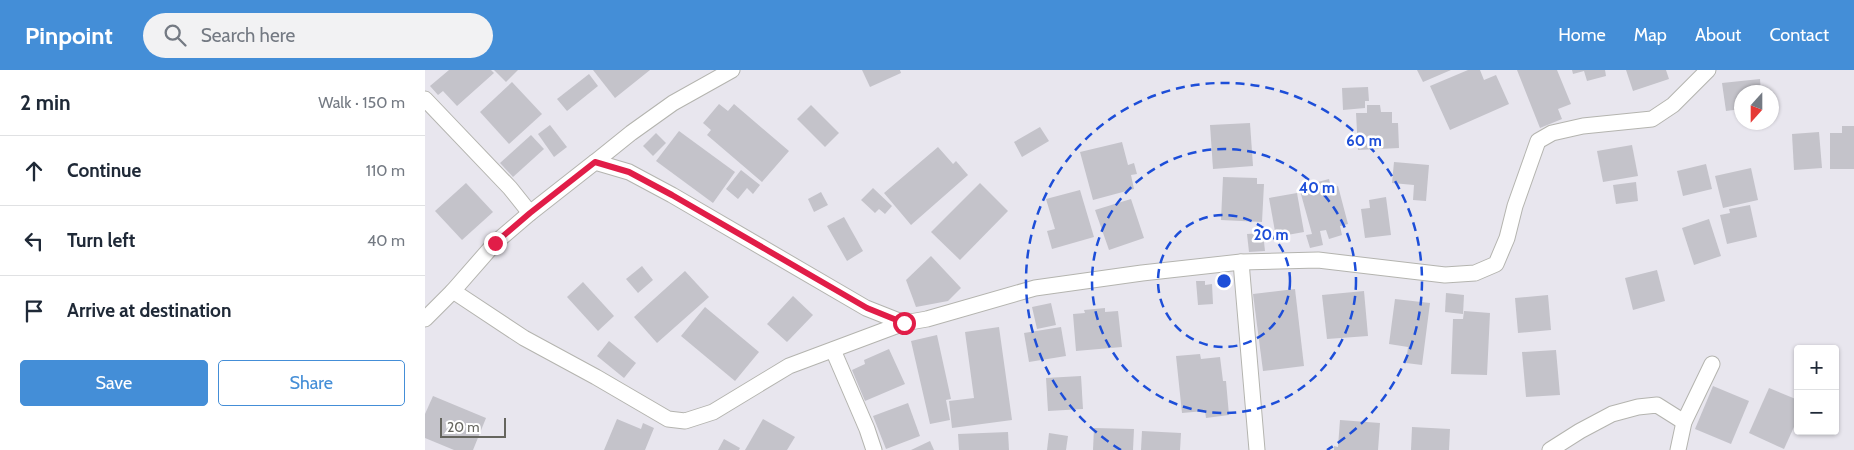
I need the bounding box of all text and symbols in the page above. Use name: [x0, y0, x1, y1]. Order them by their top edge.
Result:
search box: [143, 13, 493, 58]
text: Pinpoint: [25, 21, 113, 50]
icon: search: [161, 21, 189, 49]
text: Search here: [201, 24, 295, 47]
text: Home: [1558, 24, 1606, 46]
text: Map: [1634, 24, 1667, 46]
text: About: [1695, 24, 1741, 46]
text: Contact: [1769, 24, 1829, 46]
north arrow: [1734, 85, 1779, 130]
text: 2 min: [20, 90, 71, 115]
text: Walk · 150 m: [318, 93, 405, 112]
text: 60 m: [1346, 132, 1382, 150]
icon: ahead: [20, 157, 48, 185]
text: Continue: [67, 159, 141, 182]
text: 110 m: [366, 161, 405, 180]
text: 40 m: [1299, 179, 1335, 197]
text: 20 m: [1254, 226, 1288, 244]
icon: left: [20, 227, 48, 255]
text: Turn left: [67, 229, 135, 252]
text: 40 m: [367, 231, 405, 250]
route end: [484, 232, 507, 255]
centre of rings: [1215, 272, 1233, 290]
icon: arrive: [20, 297, 48, 325]
text: Arrive at destination: [67, 299, 231, 322]
route start: [893, 312, 916, 335]
map controls: [1794, 345, 1839, 435]
button: +: [1794, 345, 1839, 390]
button: Save: [20, 360, 208, 406]
button: Share: [218, 360, 405, 406]
button: −: [1794, 390, 1839, 435]
scale bar: [440, 415, 506, 438]
text: 20 m: [447, 418, 480, 436]

